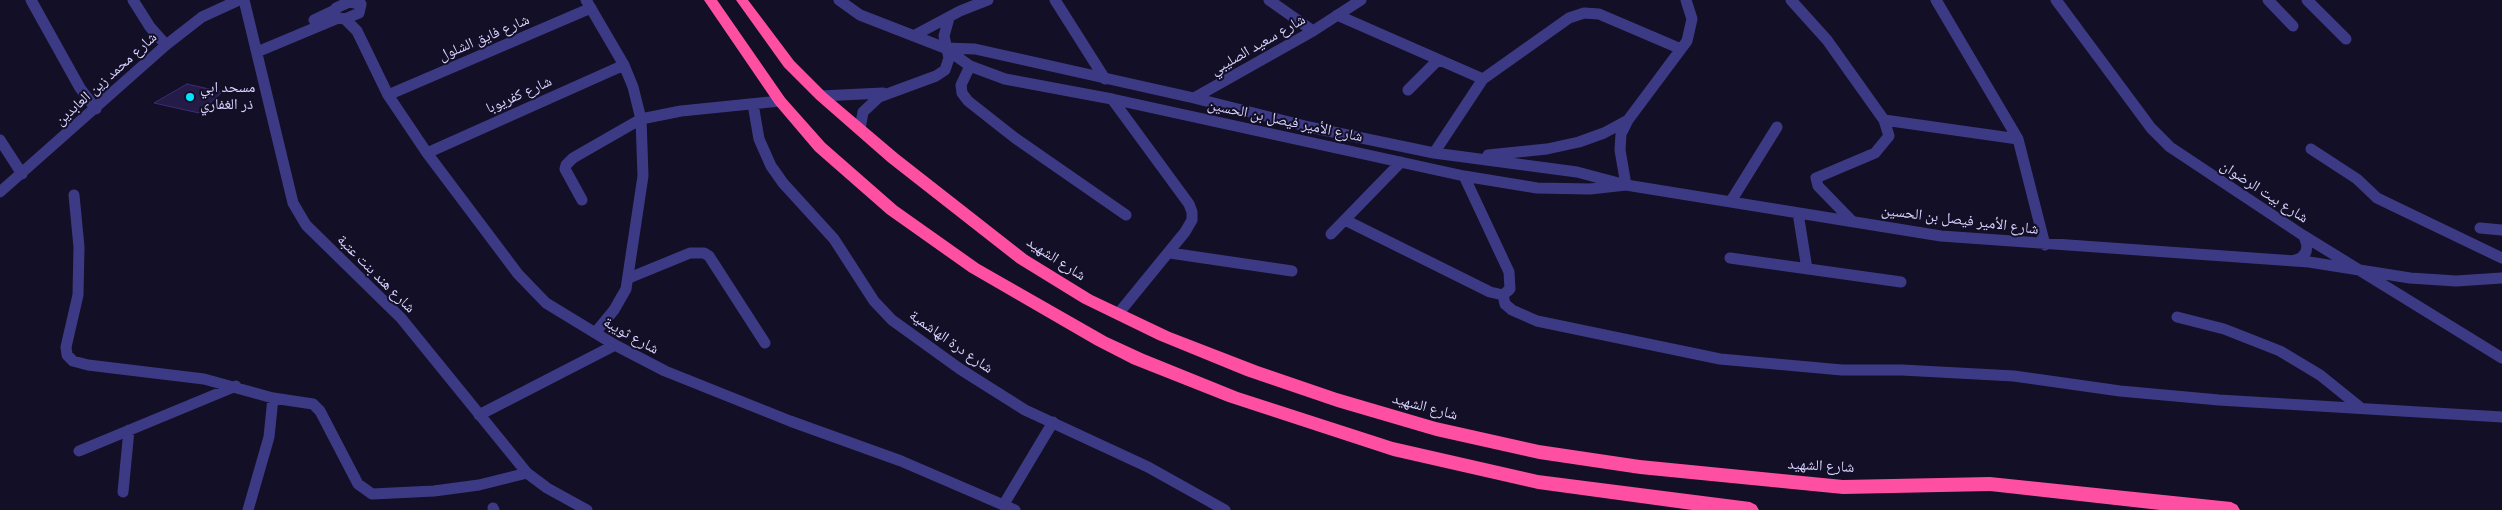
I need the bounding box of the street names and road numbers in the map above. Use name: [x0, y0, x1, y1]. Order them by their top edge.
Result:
street label: شارع فايق الشلول: [436, 11, 532, 65]
street label: شارع سعيد الصليبي: [1207, 11, 1309, 79]
street label: شارع محمد زين العابدين: [51, 28, 161, 130]
street label: شارع كفريوبا: [483, 72, 555, 118]
street label: شارع الأمير فيصل بن الحسين: [1206, 96, 1364, 146]
street label: شارع بيت الرضوان: [2217, 157, 2311, 227]
street label: شارع الأمير فيصل بن الحسين: [1880, 201, 2040, 239]
street label: شارع هند بنت عتبة: [333, 231, 419, 317]
street label: شارع الشهيد: [1023, 233, 1089, 285]
street label: شارع درة الهاشمية: [906, 306, 996, 378]
street label: شارع ثويبة: [600, 313, 662, 359]
street label: شارع الشهيد: [1390, 390, 1460, 424]
street label: شارع الشهيد: [1787, 455, 1855, 477]

